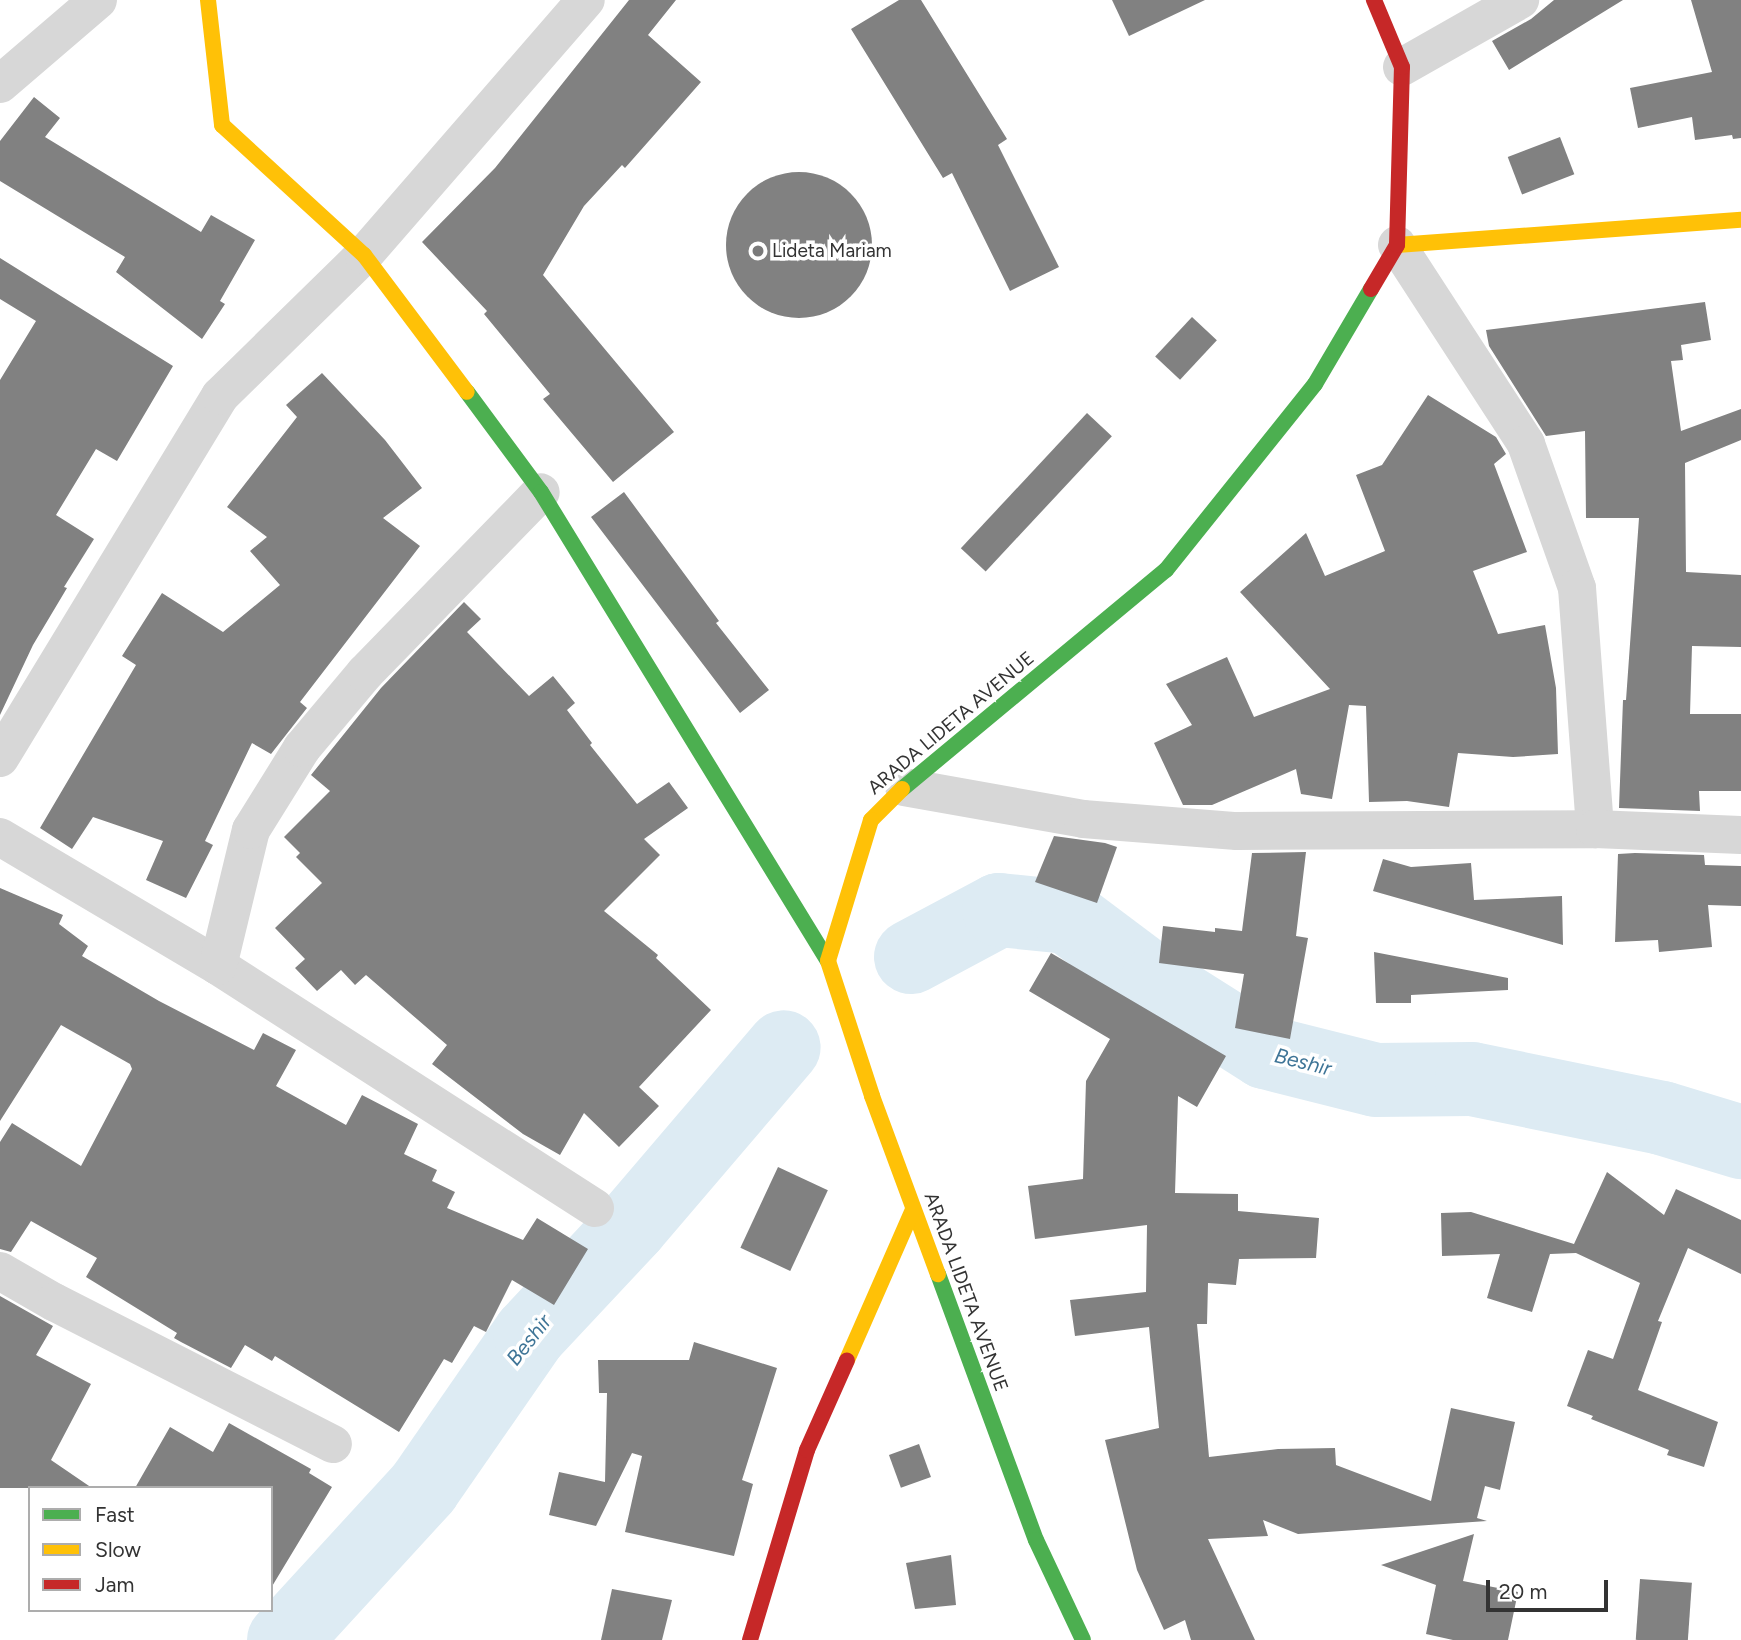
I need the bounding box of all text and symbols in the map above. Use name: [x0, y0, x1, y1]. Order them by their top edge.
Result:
place label: Lideta Mariam: [772, 240, 892, 262]
marker: Lideta Mariam: [750, 243, 766, 259]
street label: ARADA LIDETA AVENUE: [863, 647, 1039, 799]
water label: Beshir: [1272, 1043, 1334, 1081]
street label: ARADA LIDETA AVENUE: [919, 1189, 1013, 1395]
water label: Beshir: [501, 1309, 557, 1371]
legend: [28, 1486, 273, 1612]
text: Fast: [95, 1502, 135, 1527]
text: Slow: [95, 1537, 141, 1562]
scale bar: [1489, 1566, 1612, 1610]
text: Jam: [95, 1572, 134, 1597]
text: 20 m: [1499, 1579, 1547, 1604]

